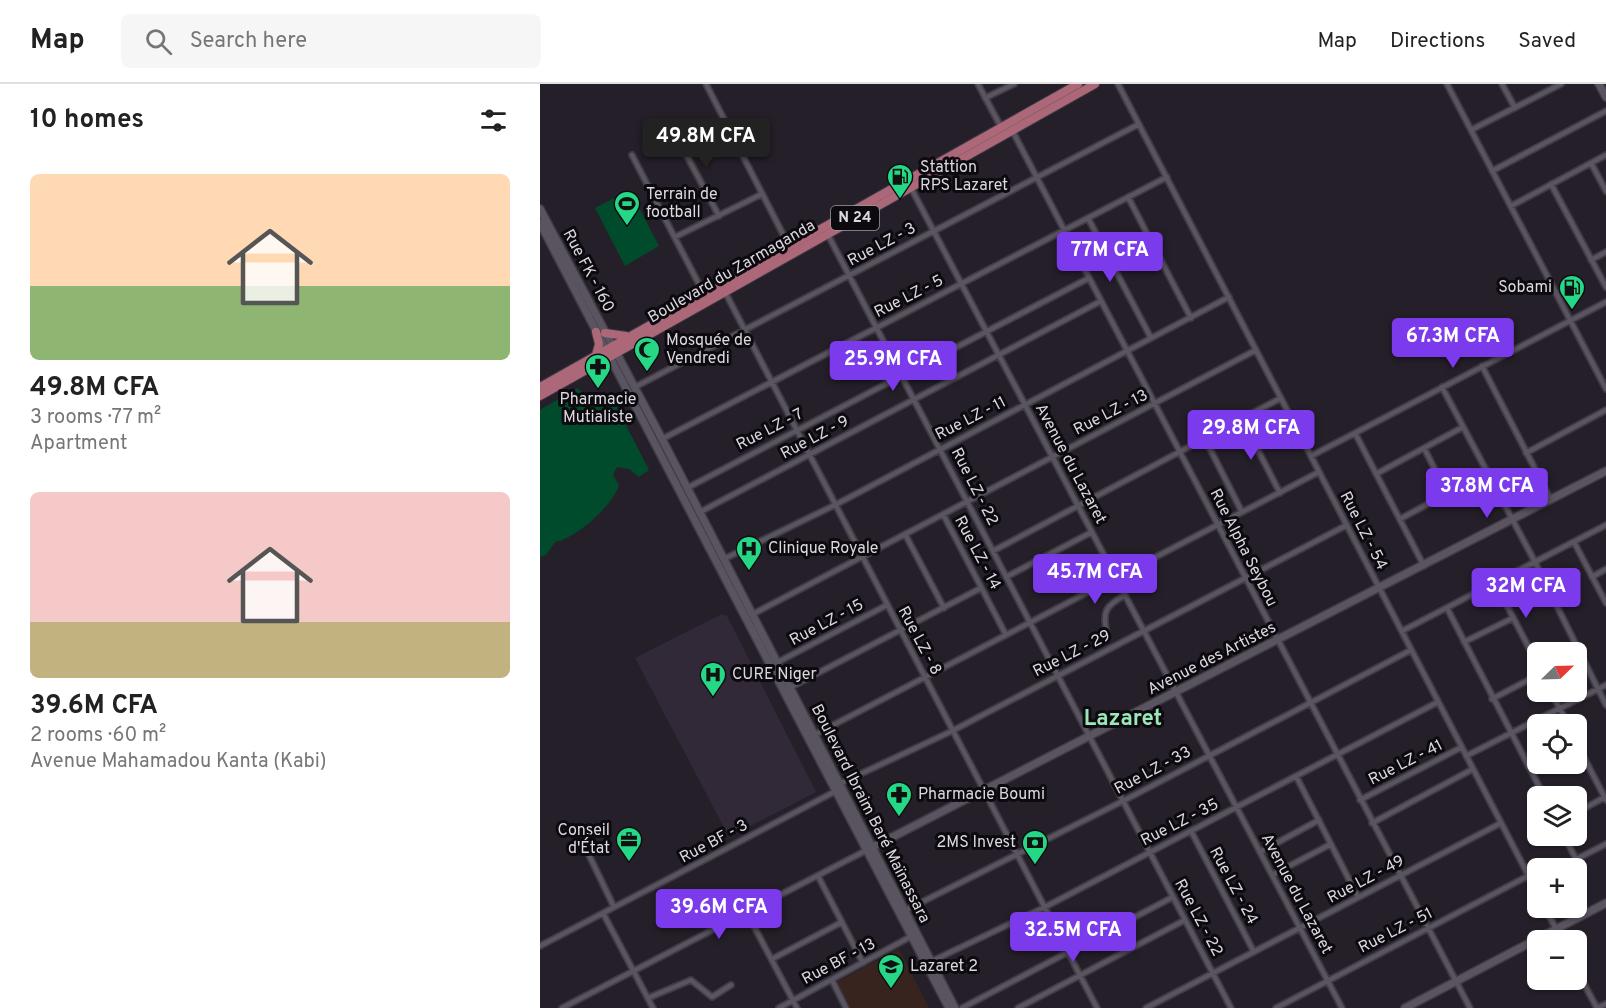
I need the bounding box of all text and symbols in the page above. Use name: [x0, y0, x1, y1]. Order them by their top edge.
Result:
search box: [121, 14, 541, 68]
text: Map: [30, 23, 85, 59]
icon: search: [142, 25, 175, 58]
text: Search here: [190, 28, 307, 55]
text: Map: [1317, 28, 1357, 55]
text: Directions: [1390, 28, 1485, 55]
text: Saved: [1518, 28, 1576, 55]
text: 10 homes: [30, 104, 144, 137]
icon: filters: [477, 104, 510, 137]
pin: 49.8M CFA: [637, 118, 775, 169]
text: 49.8M CFA: [656, 124, 756, 150]
place label: Stattion RPS Lazaret: [920, 158, 1008, 196]
fuel station icon: Stattion RPS Lazaret: [885, 162, 915, 200]
place label: Terrain de football: [646, 185, 718, 223]
sports icon: Terrain de football: [612, 189, 642, 227]
road number: N 24: [831, 206, 879, 230]
icon: home: [216, 213, 324, 321]
street label: Boulevard du Zarmaganda: [645, 216, 819, 328]
street label: Rue LZ - 3: [844, 219, 920, 271]
street label: Rue FK - 160: [558, 226, 618, 316]
pin: 77M CFA: [1055, 232, 1165, 283]
text: 77M CFA: [1071, 238, 1149, 264]
street label: Rue LZ - 5: [871, 271, 947, 323]
fuel station icon: Sobami: [1557, 273, 1587, 311]
place label: Sobami: [1498, 278, 1552, 298]
pin: 67.3M CFA: [1384, 318, 1522, 369]
text: 67.3M CFA: [1406, 324, 1500, 350]
place label: Mosquée de Vendredi: [666, 331, 752, 369]
mosque icon: Mosquée de Vendredi: [632, 335, 662, 373]
pin: 25.9M CFA: [824, 341, 962, 392]
text: 25.9M CFA: [844, 347, 942, 373]
pharmacy icon: Pharmacie Mutialiste: [583, 352, 613, 390]
text: 49.8M CFA: [30, 372, 159, 405]
street label: Rue LZ - 13: [1071, 386, 1151, 440]
place label: Pharmacie Mutialiste: [560, 390, 636, 428]
street label: Rue LZ - 11: [932, 393, 1010, 445]
street label: Avenue du Lazaret: [1030, 400, 1110, 528]
text: 3 rooms · 77 m²: [30, 405, 161, 431]
street label: Rue LZ - 7: [733, 405, 807, 455]
pin: 29.8M CFA: [1182, 410, 1320, 461]
street label: Rue LZ - 9: [777, 412, 853, 464]
text: 29.8M CFA: [1202, 416, 1300, 442]
text: Apartment: [30, 431, 128, 457]
street label: Rue LZ - 22: [946, 445, 1002, 529]
pin: 37.8M CFA: [1418, 468, 1556, 519]
text: 37.8M CFA: [1440, 474, 1534, 500]
street label: Rue Alpha Seybou: [1205, 486, 1281, 610]
street label: Rue LZ - 54: [1335, 488, 1391, 574]
street label: Rue LZ - 14: [949, 513, 1005, 593]
icon: home: [216, 531, 324, 639]
hospital icon: Clinique Royale: [734, 534, 764, 572]
place label: Clinique Royale: [768, 539, 878, 559]
pin: 45.7M CFA: [1026, 554, 1164, 605]
text: 45.7M CFA: [1047, 560, 1143, 586]
pin: 32M CFA: [1471, 568, 1581, 619]
text: 32M CFA: [1486, 574, 1566, 600]
street label: Rue LZ - 15: [787, 595, 867, 651]
street label: Rue LZ - 8: [893, 603, 945, 679]
street label: Avenue des Artistes: [1144, 618, 1280, 700]
street label: Rue LZ - 29: [1030, 626, 1114, 682]
north arrow: [1527, 642, 1587, 702]
map controls: [1527, 642, 1587, 990]
hospital icon: CURE Niger: [698, 660, 728, 698]
place label: CURE Niger: [732, 665, 817, 685]
text: 39.6M CFA: [30, 690, 158, 723]
street label: Boulevard Ibraim Baré Maïnassara: [806, 701, 934, 927]
district label: Lazaret: [1084, 706, 1162, 733]
button: locate: [1527, 714, 1587, 774]
text: 2 rooms · 60 m²: [30, 723, 166, 749]
street label: Rue LZ - 41: [1365, 736, 1447, 790]
street label: Rue LZ - 33: [1111, 742, 1195, 800]
text: Avenue Mahamadou Kanta (Kabi): [30, 749, 327, 775]
pharmacy icon: Pharmacie Boumi: [884, 780, 914, 818]
place label: Pharmacie Boumi: [918, 785, 1045, 805]
button: layers: [1527, 786, 1587, 846]
street label: Rue LZ - 35: [1138, 795, 1222, 851]
street label: Rue BF - 3: [676, 816, 752, 868]
place label: Conseil d'État: [558, 821, 610, 859]
office icon: Conseil d'État: [614, 825, 644, 863]
bank icon: 2MS Invest: [1020, 828, 1050, 866]
street label: Avenue du Lazaret: [1256, 830, 1336, 958]
place label: 2MS Invest: [937, 833, 1016, 853]
street label: Rue LZ - 24: [1204, 844, 1262, 928]
street label: Rue LZ - 49: [1324, 851, 1408, 909]
button: +: [1527, 858, 1587, 918]
street label: Rue LZ - 22: [1169, 876, 1227, 960]
pin: 39.6M CFA: [650, 889, 788, 940]
text: 39.6M CFA: [670, 895, 768, 921]
street label: Rue LZ - 51: [1355, 904, 1437, 958]
pin: 32.5M CFA: [1004, 912, 1142, 963]
text: 32.5M CFA: [1024, 918, 1122, 944]
button: −: [1527, 930, 1587, 990]
street label: Rue BF - 13: [799, 934, 879, 990]
school or university icon: Lazaret 2: [876, 952, 906, 990]
place label: Lazaret 2: [910, 957, 978, 977]

